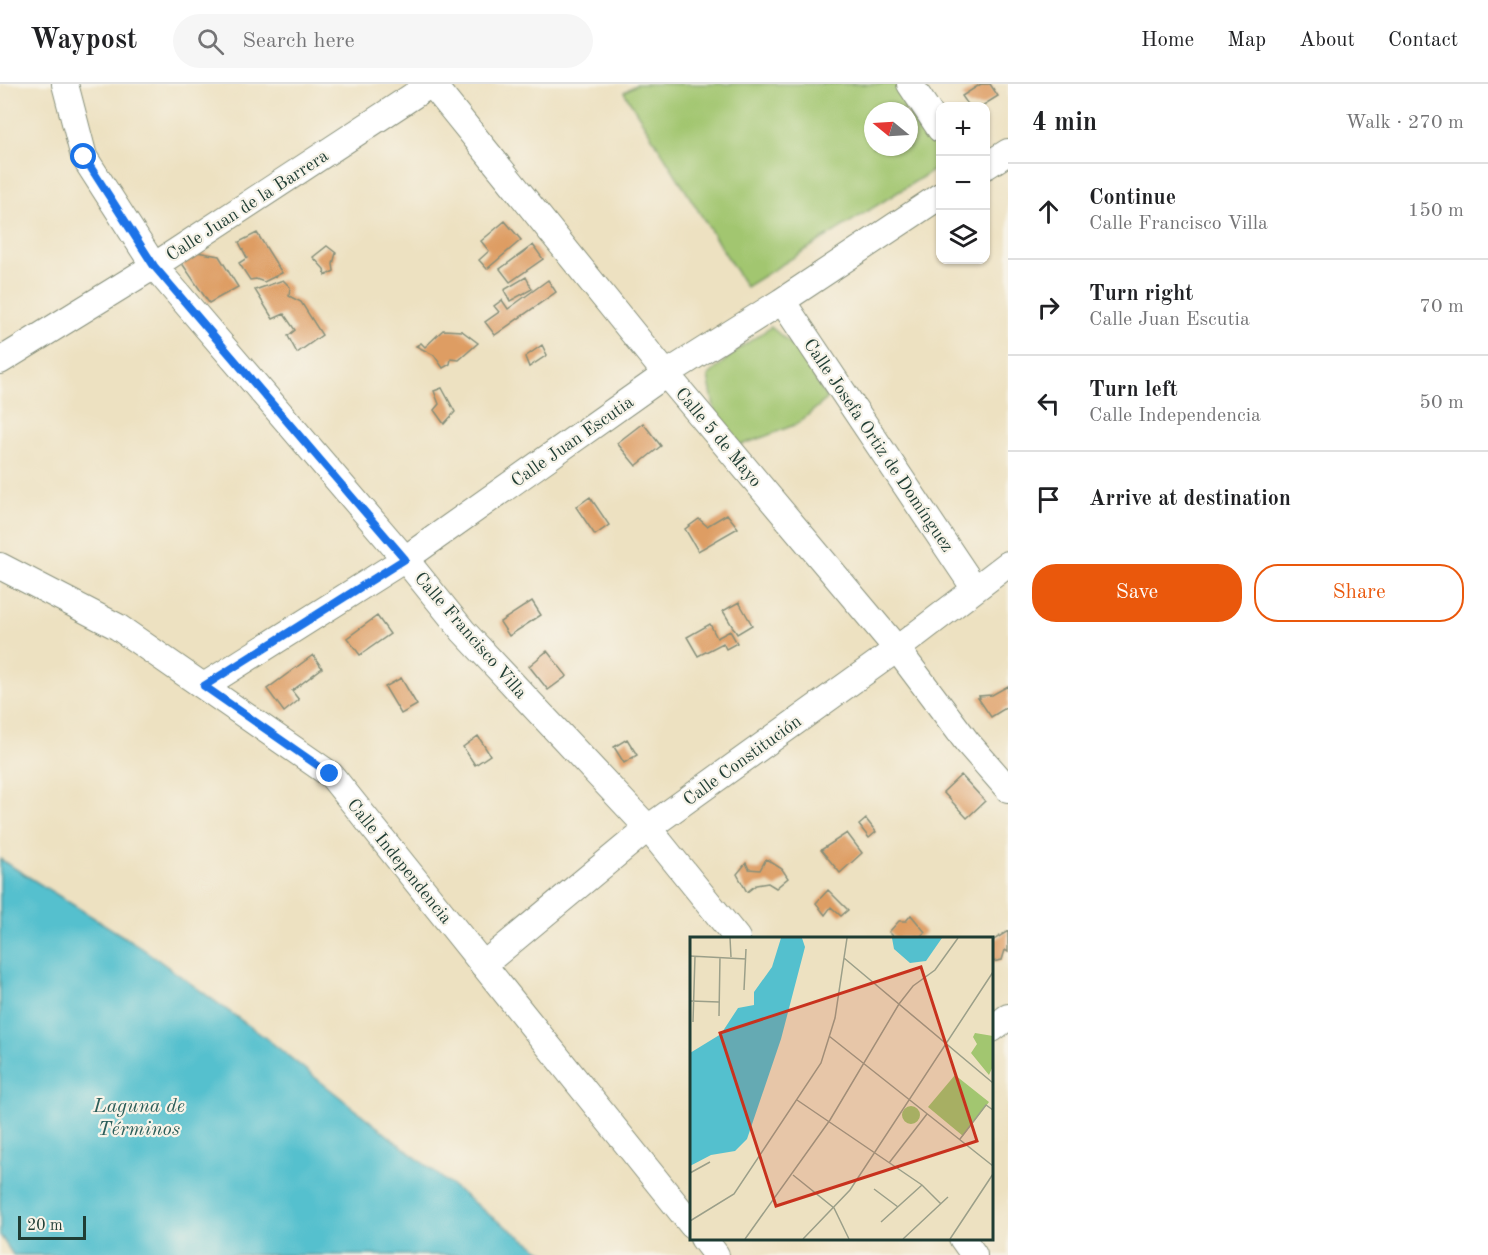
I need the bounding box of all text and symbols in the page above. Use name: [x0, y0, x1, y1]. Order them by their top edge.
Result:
search box: [173, 14, 593, 68]
icon: search: [194, 25, 227, 58]
text: Waypost: [30, 27, 137, 55]
text: Search here: [242, 30, 355, 52]
text: Home: [1141, 30, 1194, 51]
text: Map: [1227, 30, 1266, 51]
text: About: [1299, 30, 1355, 51]
text: Contact: [1388, 30, 1458, 51]
north arrow: [864, 102, 918, 156]
map controls: [936, 102, 990, 264]
button: +: [936, 102, 990, 156]
text: 4 min: [1032, 110, 1097, 136]
text: Walk · 270 m: [1345, 113, 1464, 133]
route start: [70, 143, 96, 169]
street label: Calle Juan de la Barrera: [163, 147, 332, 265]
button: −: [936, 156, 990, 210]
text: Continue: [1089, 187, 1176, 209]
icon: ahead: [1032, 195, 1065, 228]
text: 150 m: [1408, 201, 1464, 221]
button: layers: [936, 210, 990, 264]
text: Calle Francisco Villa: [1089, 214, 1268, 234]
text: Turn right: [1089, 283, 1193, 305]
icon: right: [1032, 291, 1065, 324]
text: 70 m: [1419, 297, 1464, 317]
text: Calle Juan Escutia: [1089, 310, 1250, 330]
street label: Calle Josefa Ortiz de Domínguez: [800, 336, 956, 555]
text: Turn left: [1089, 379, 1178, 401]
street label: Calle 5 de Mayo: [672, 385, 765, 491]
icon: left: [1032, 387, 1065, 420]
street label: Calle Juan Escutia: [508, 393, 637, 491]
text: 50 m: [1419, 393, 1464, 413]
text: Calle Independencia: [1089, 406, 1261, 426]
icon: arrive: [1032, 483, 1065, 516]
text: Arrive at destination: [1089, 488, 1291, 510]
button: Save: [1032, 564, 1242, 622]
button: Share: [1254, 564, 1464, 622]
street label: Calle Francisco Villa: [411, 569, 530, 702]
street label: Calle Constitución: [680, 712, 805, 810]
route end: [316, 760, 342, 786]
street label: Calle Independencia: [344, 796, 455, 928]
inset map: [690, 937, 993, 1240]
water label: Laguna de Términos: [92, 1097, 185, 1140]
scale bar: [18, 1213, 86, 1240]
text: 20 m: [27, 1218, 63, 1234]

